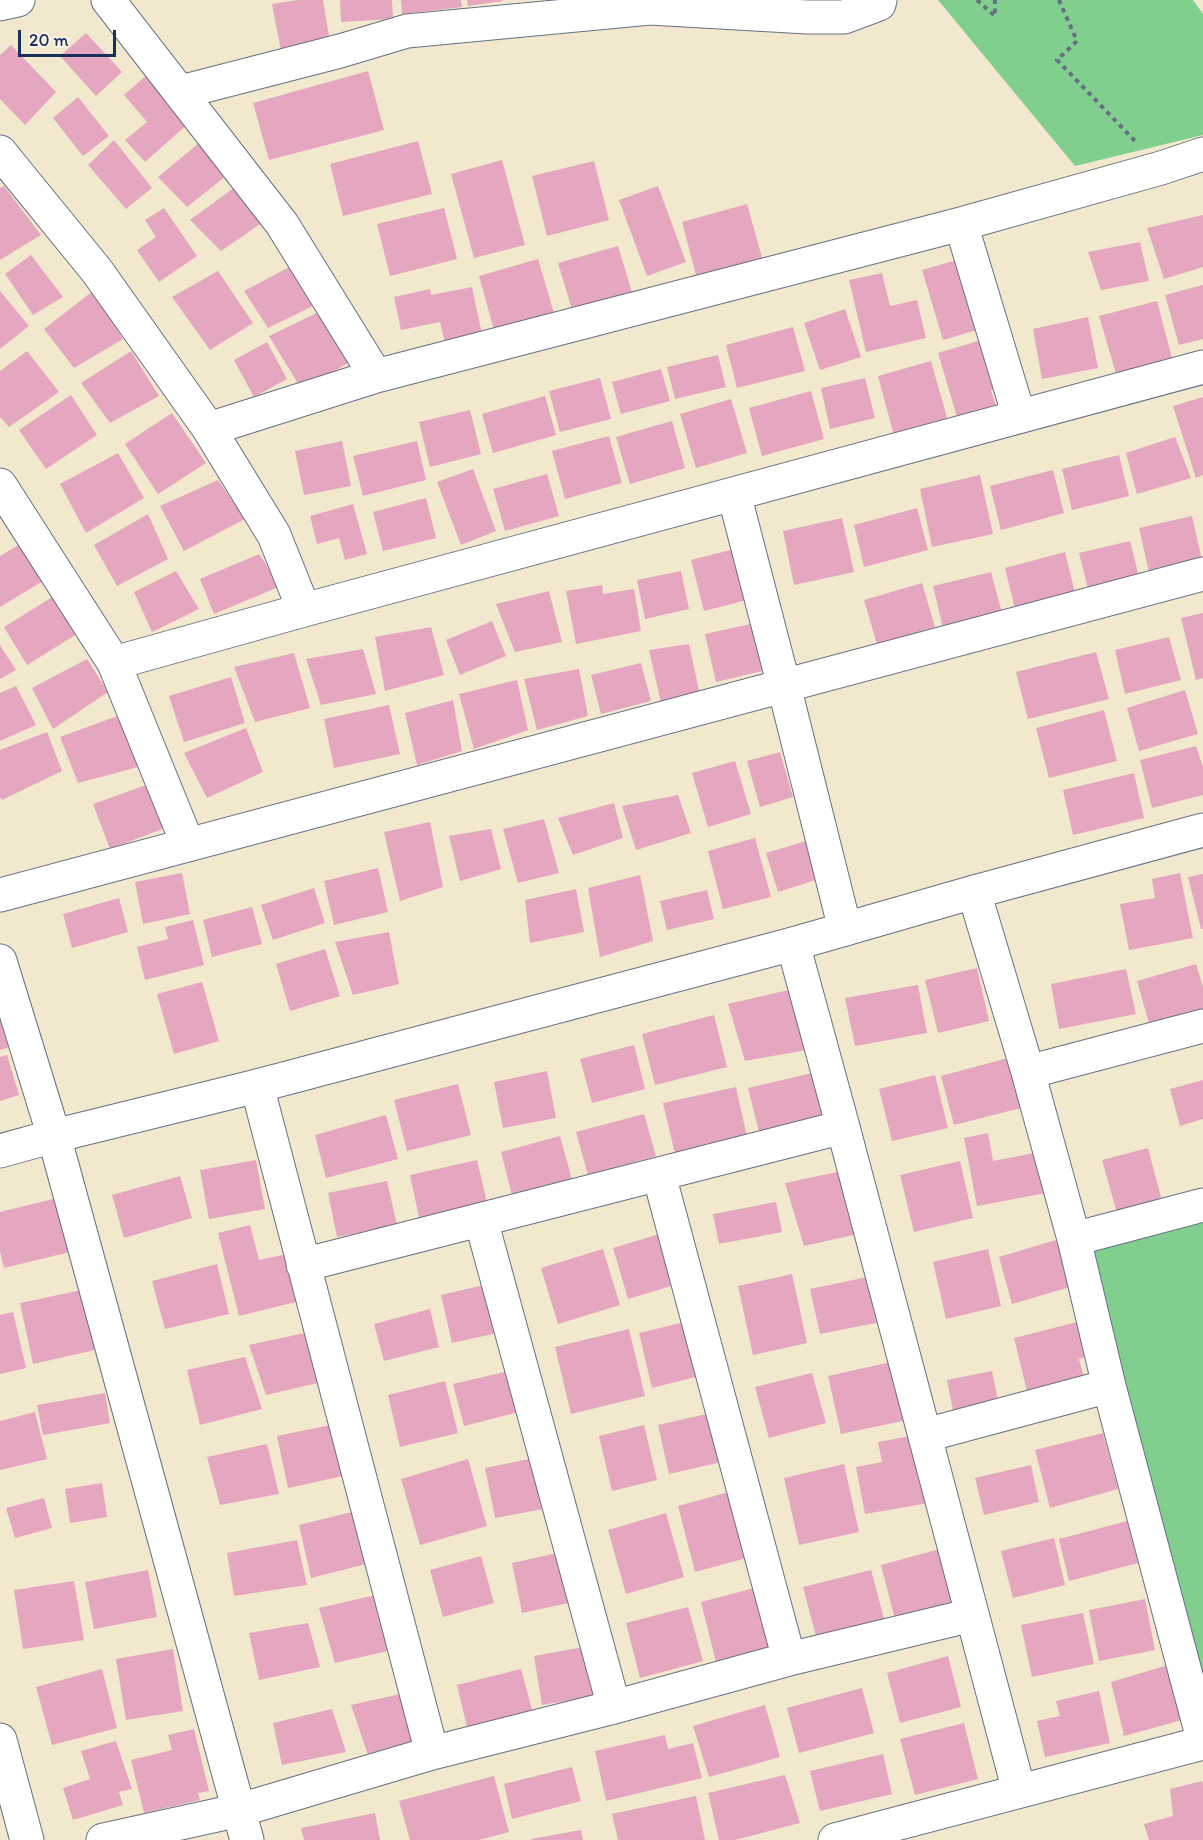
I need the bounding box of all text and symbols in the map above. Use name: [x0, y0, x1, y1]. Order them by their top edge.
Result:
scale bar: [21, 18, 118, 56]
text: 20 m: [29, 29, 69, 51]

